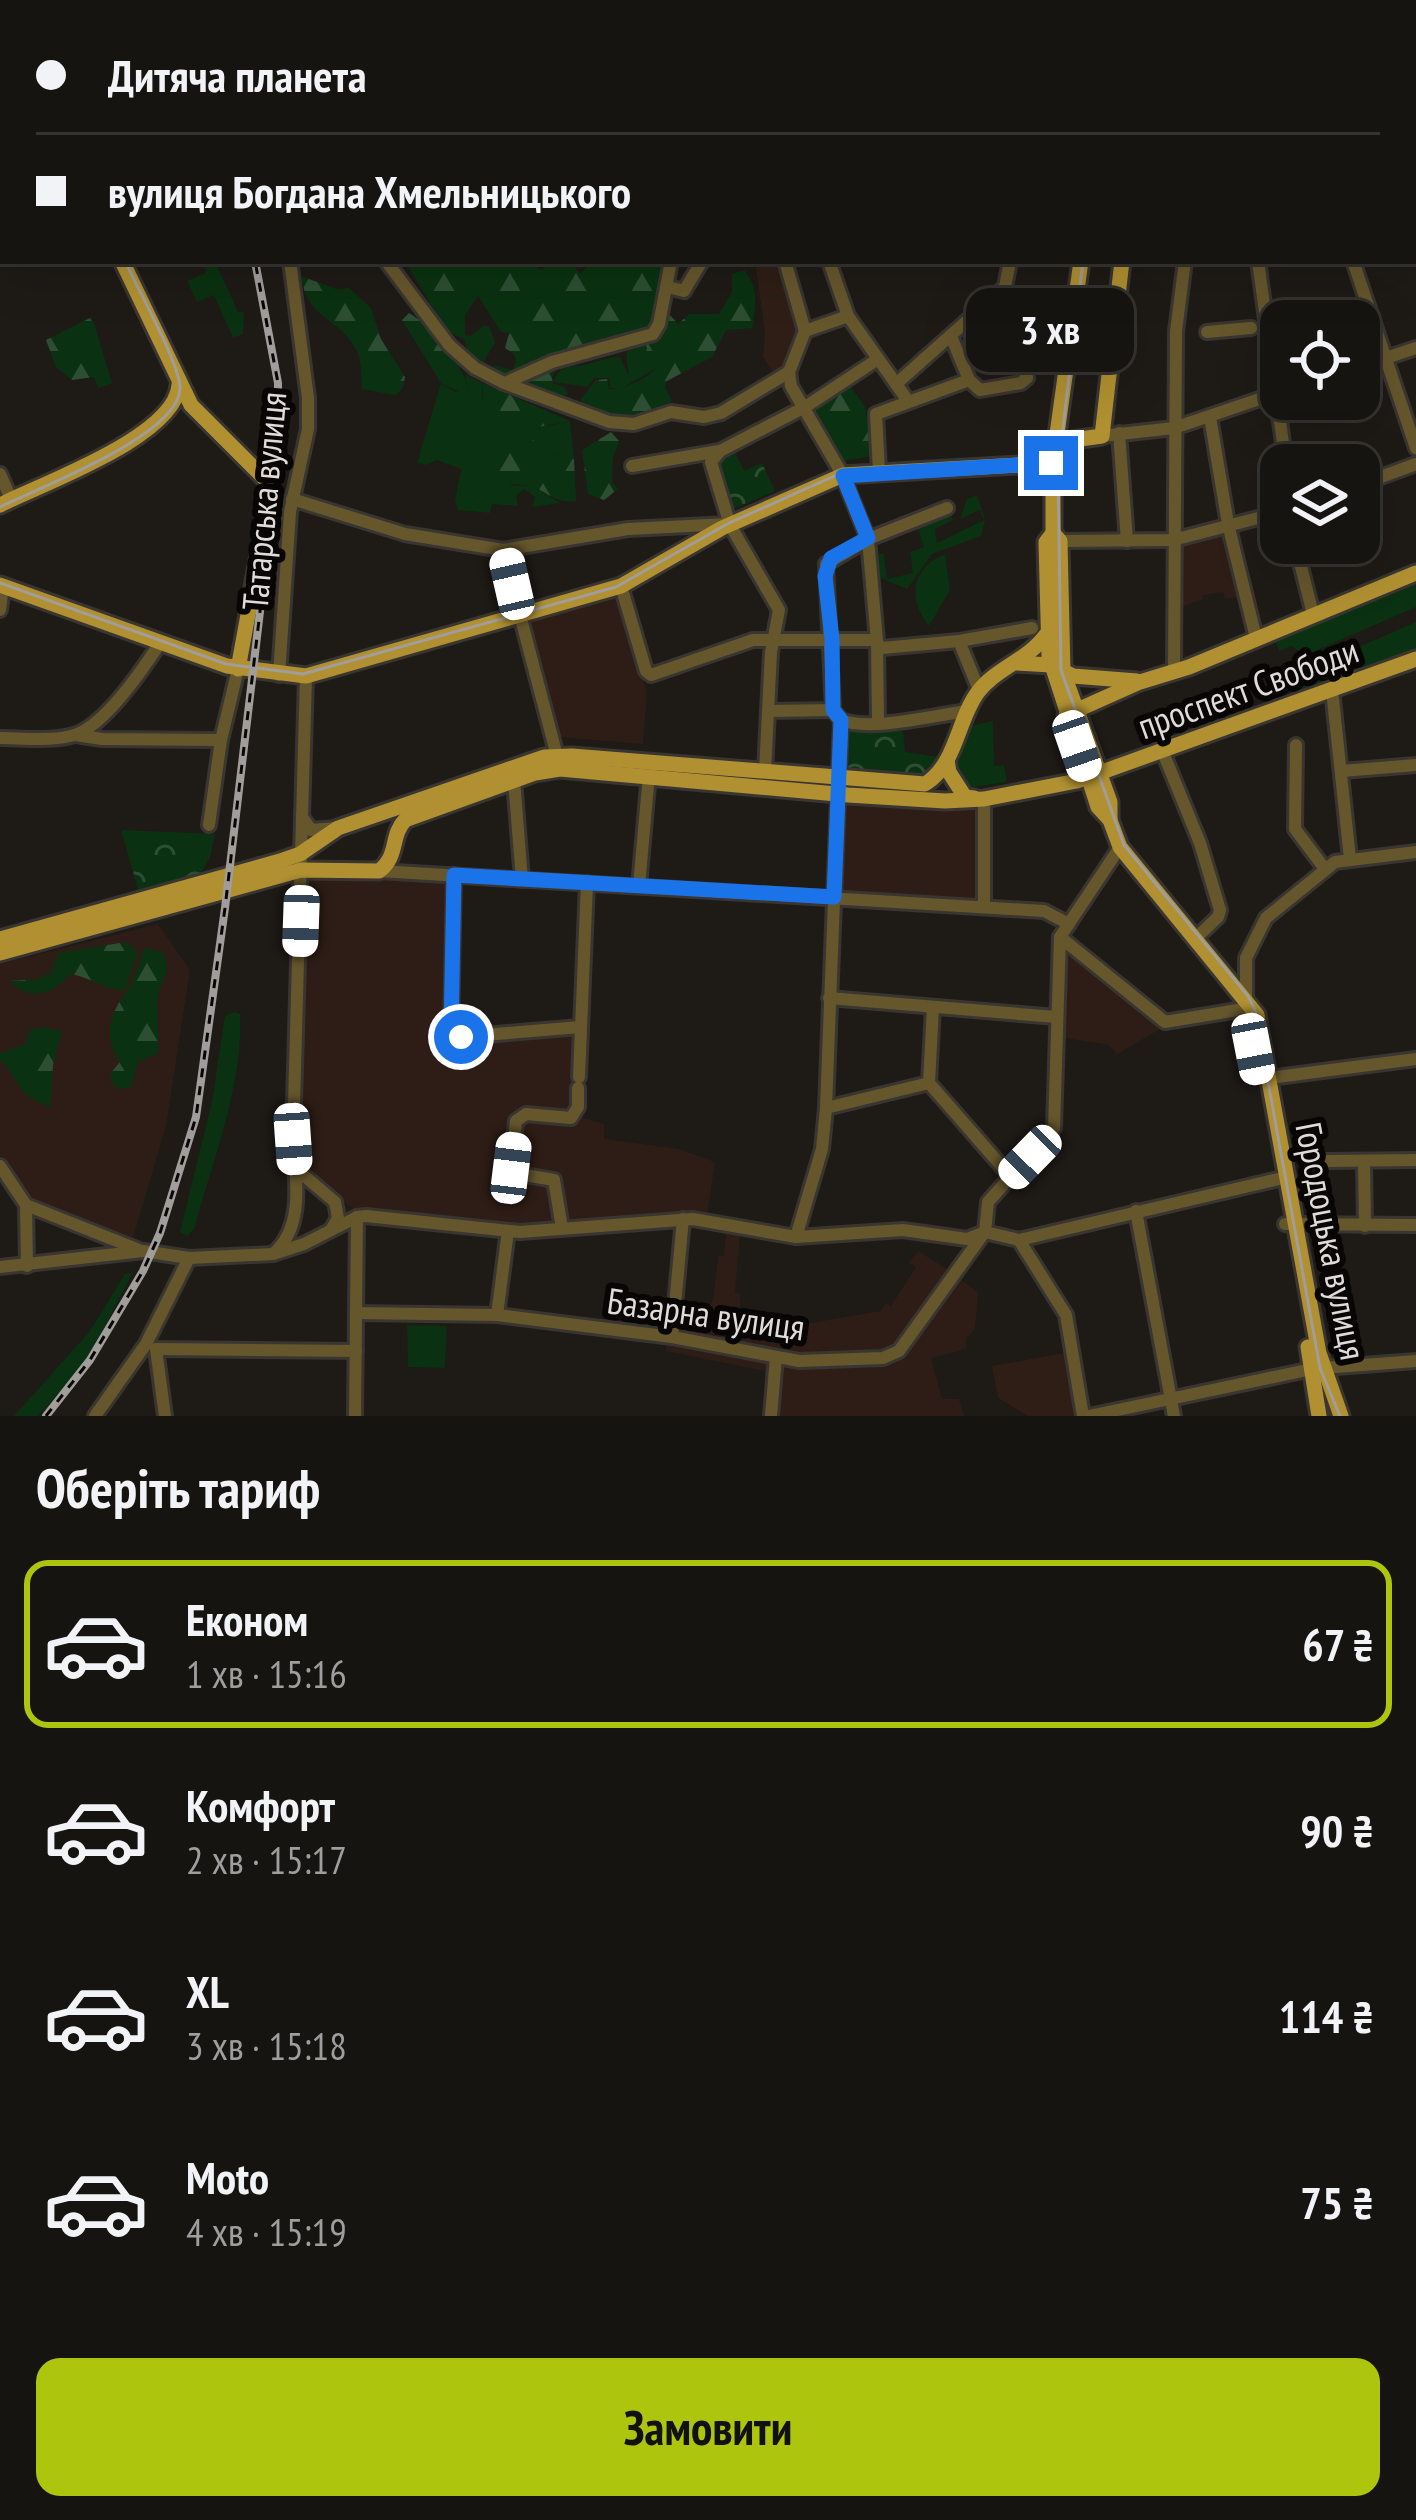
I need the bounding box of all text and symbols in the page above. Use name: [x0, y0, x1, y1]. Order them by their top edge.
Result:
text: Дитяча планета: [108, 46, 367, 104]
text: вулиця Богдана Хмельницького: [108, 162, 631, 220]
callout: 3 хв: [967, 289, 1135, 373]
map controls: [1260, 300, 1380, 564]
button: locate: [1260, 300, 1380, 420]
text: 3 хв: [1020, 304, 1080, 355]
street label: Татарська вулиця: [231, 390, 296, 612]
route end: [1024, 436, 1078, 490]
button: layers: [1260, 444, 1380, 564]
car: [486, 545, 538, 623]
street label: проспект Свободи: [1131, 626, 1365, 749]
car: [1048, 706, 1106, 786]
car: [282, 884, 320, 958]
route start: [434, 1010, 488, 1064]
car: [1228, 1010, 1278, 1088]
car: [273, 1102, 313, 1176]
street label: Городоцька вулиця: [1285, 1118, 1378, 1364]
car: [992, 1119, 1068, 1195]
car: [489, 1130, 533, 1206]
street label: Базарна вулиця: [604, 1276, 808, 1351]
text: Оберіть тариф: [36, 1453, 320, 1523]
icon: car: [42, 1590, 150, 1698]
text: Економ: [186, 1590, 308, 1648]
text: 67 ₴: [1302, 1615, 1374, 1673]
text: 1 хв · 15:16: [186, 1648, 347, 1699]
icon: car: [42, 1776, 150, 1884]
text: Комфорт: [186, 1776, 335, 1834]
text: 90 ₴: [1300, 1801, 1374, 1859]
text: 2 хв · 15:17: [186, 1834, 347, 1885]
icon: car: [42, 1962, 150, 2070]
text: XL: [186, 1962, 229, 2020]
text: 114 ₴: [1279, 1987, 1374, 2045]
text: 3 хв · 15:18: [186, 2020, 347, 2071]
icon: car: [42, 2148, 150, 2256]
text: Moto: [186, 2148, 269, 2206]
text: 75 ₴: [1300, 2173, 1374, 2231]
text: 4 хв · 15:19: [186, 2206, 347, 2257]
button: Замовити: [36, 2358, 1380, 2496]

